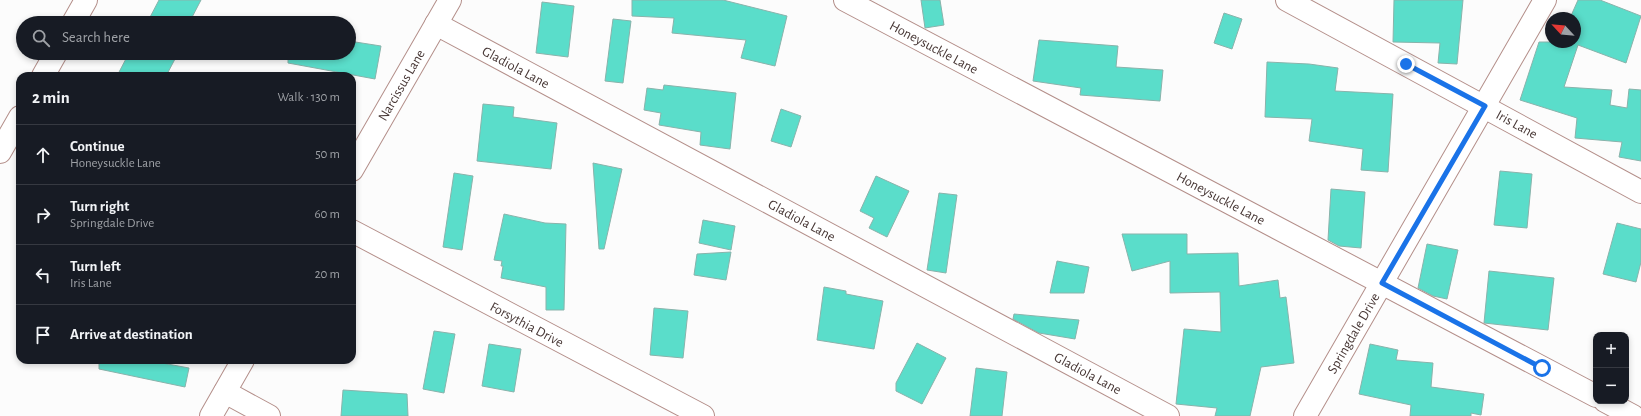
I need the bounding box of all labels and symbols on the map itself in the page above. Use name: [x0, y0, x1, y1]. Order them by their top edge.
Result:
north arrow: [1545, 12, 1581, 48]
street label: Honeysuckle Lane: [887, 19, 980, 77]
street label: Gladiola Lane: [480, 44, 551, 91]
street label: Narcissus Lane: [376, 47, 428, 124]
route end: [1397, 55, 1415, 73]
street label: Iris Lane: [1494, 108, 1540, 142]
street label: Honeysuckle Lane: [1174, 170, 1267, 228]
street label: Gladiola Lane: [766, 197, 837, 244]
street label: Springdale Drive: [1325, 291, 1383, 376]
street label: Forsythia Drive: [487, 300, 566, 350]
street label: Gladiola Lane: [1052, 350, 1123, 397]
route start: [1533, 359, 1551, 377]

